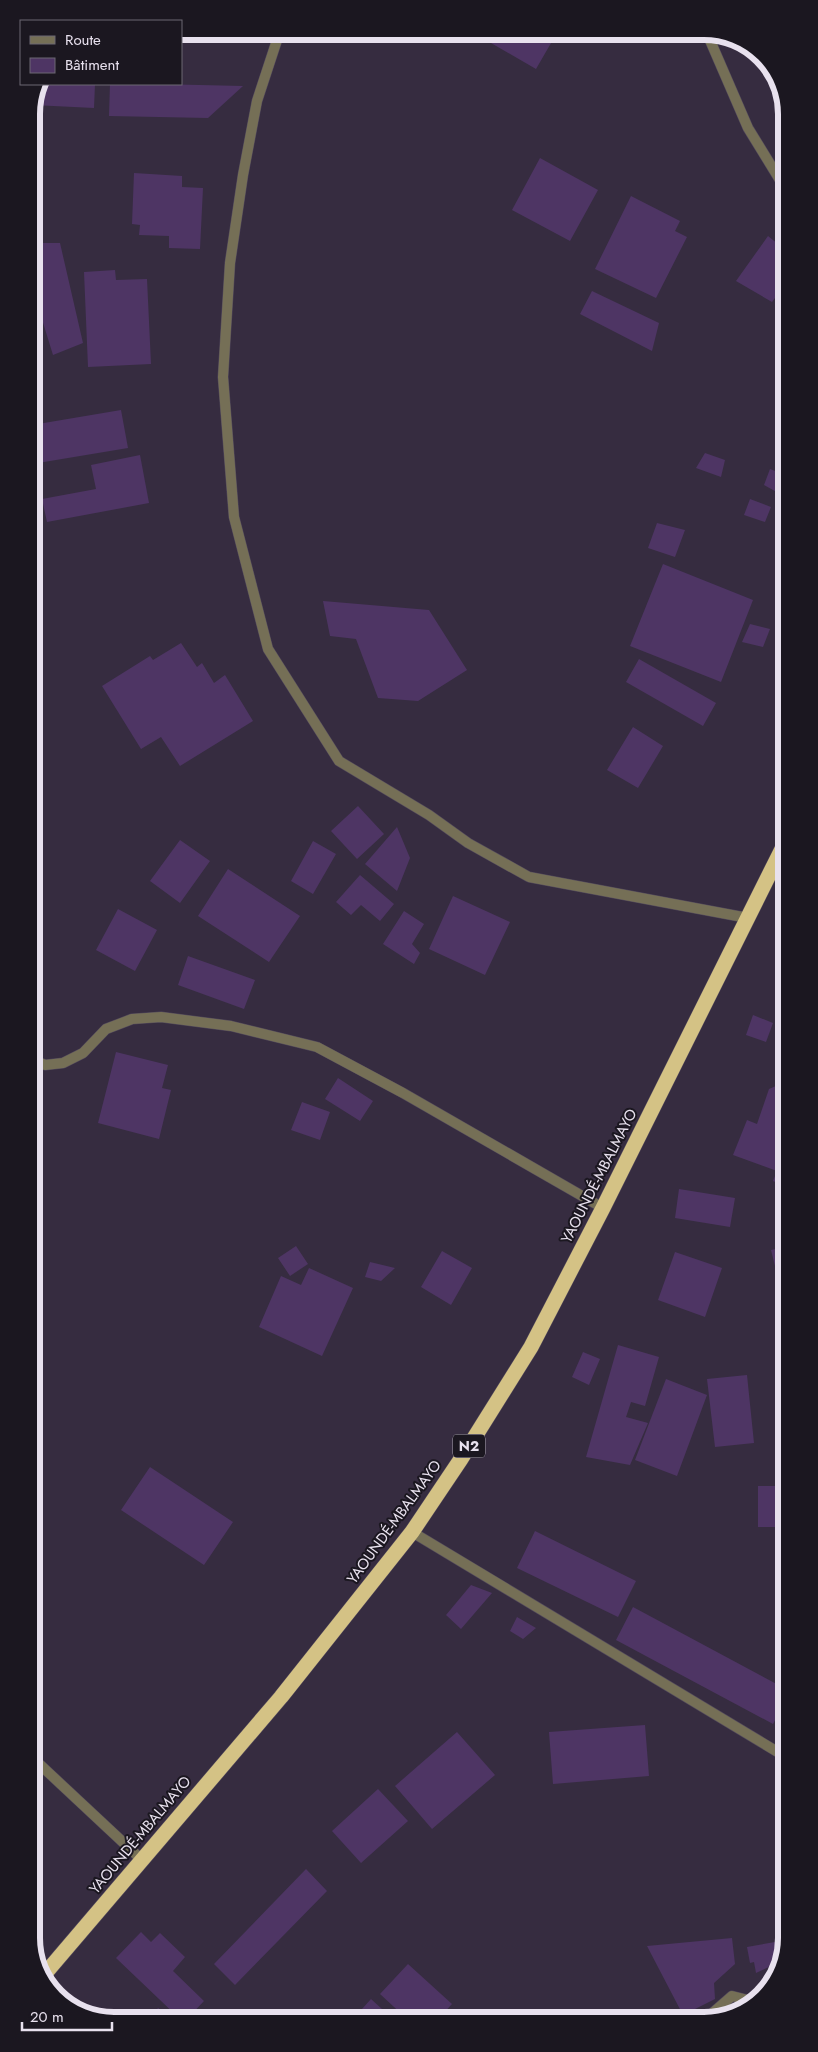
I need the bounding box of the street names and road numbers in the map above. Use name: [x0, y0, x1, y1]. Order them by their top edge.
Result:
street label: YAOUNDÉ-MBALMAYO: [556, 1105, 643, 1247]
road number: N2: [453, 1434, 485, 1458]
street label: YAOUNDÉ-MBALMAYO: [342, 1455, 447, 1588]
street label: YAOUNDÉ-MBALMAYO: [84, 1771, 196, 1899]

